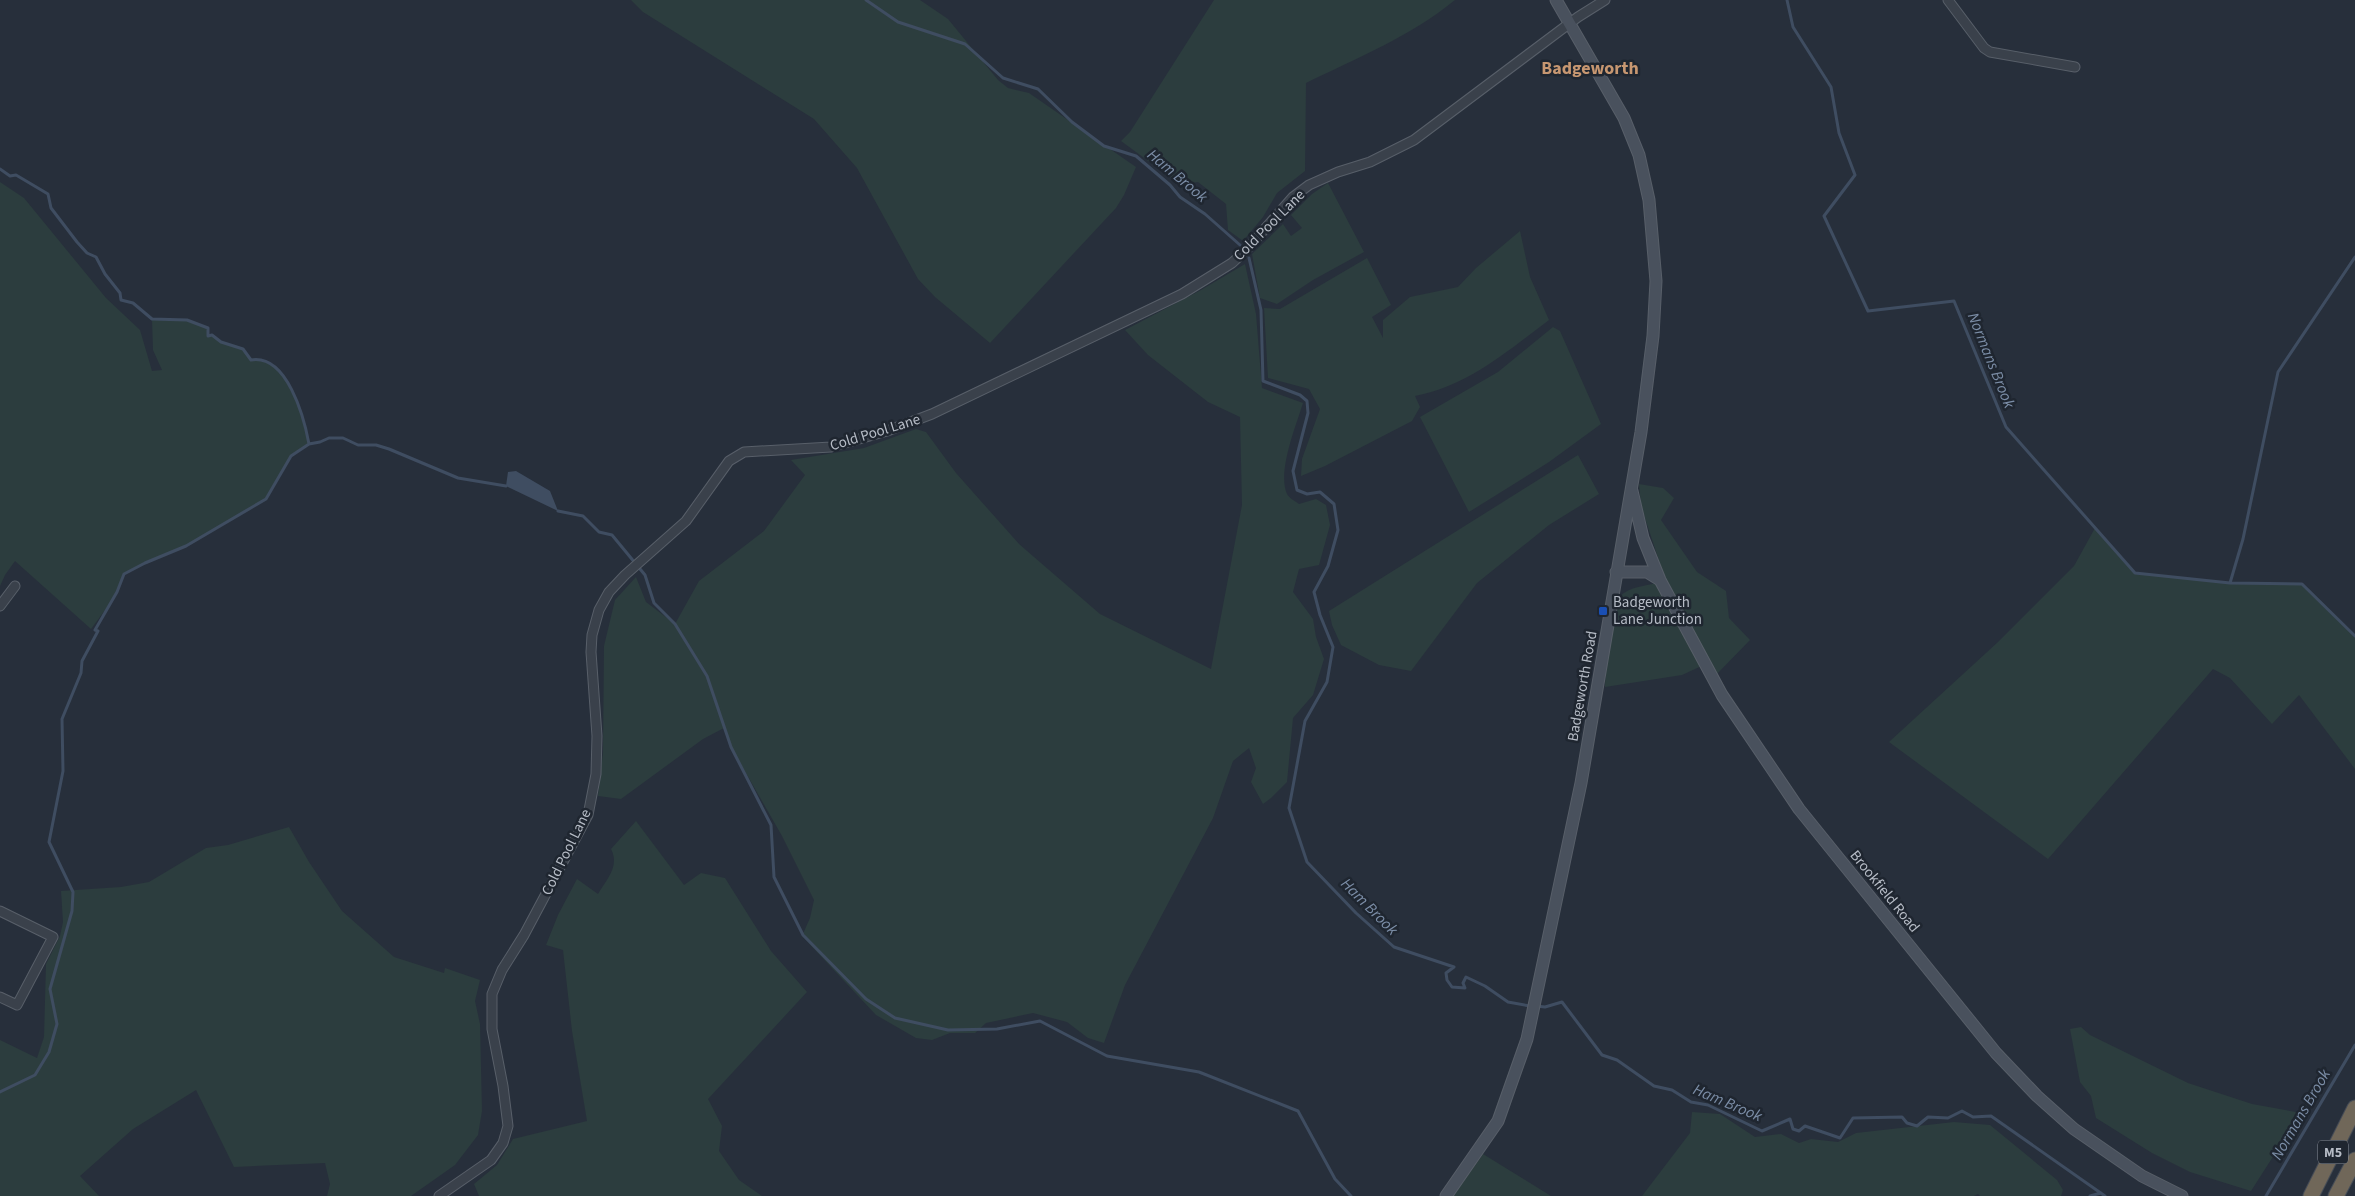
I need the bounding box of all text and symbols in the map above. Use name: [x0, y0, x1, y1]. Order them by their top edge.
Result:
district label: Badgeworth: [1541, 56, 1639, 81]
water label: Ham Brook: [1142, 144, 1213, 208]
street label: Cold Pool Lane: [1229, 185, 1310, 266]
water label: Normans Brook: [1962, 309, 2020, 412]
street label: Cold Pool Lane: [827, 409, 923, 456]
place label: Badgeworth Lane Junction: [1613, 592, 1702, 630]
marker: Badgeworth Lane Junction: [1597, 605, 1609, 617]
street label: Badgeworth Road: [1562, 629, 1603, 743]
street label: Cold Pool Lane: [537, 806, 596, 899]
street label: Brookfield Road: [1845, 846, 1924, 937]
water label: Ham Brook: [1336, 873, 1403, 941]
water label: Normans Brook: [2266, 1065, 2336, 1164]
water label: Ham Brook: [1690, 1079, 1766, 1127]
road number: M5: [2318, 1140, 2348, 1164]

